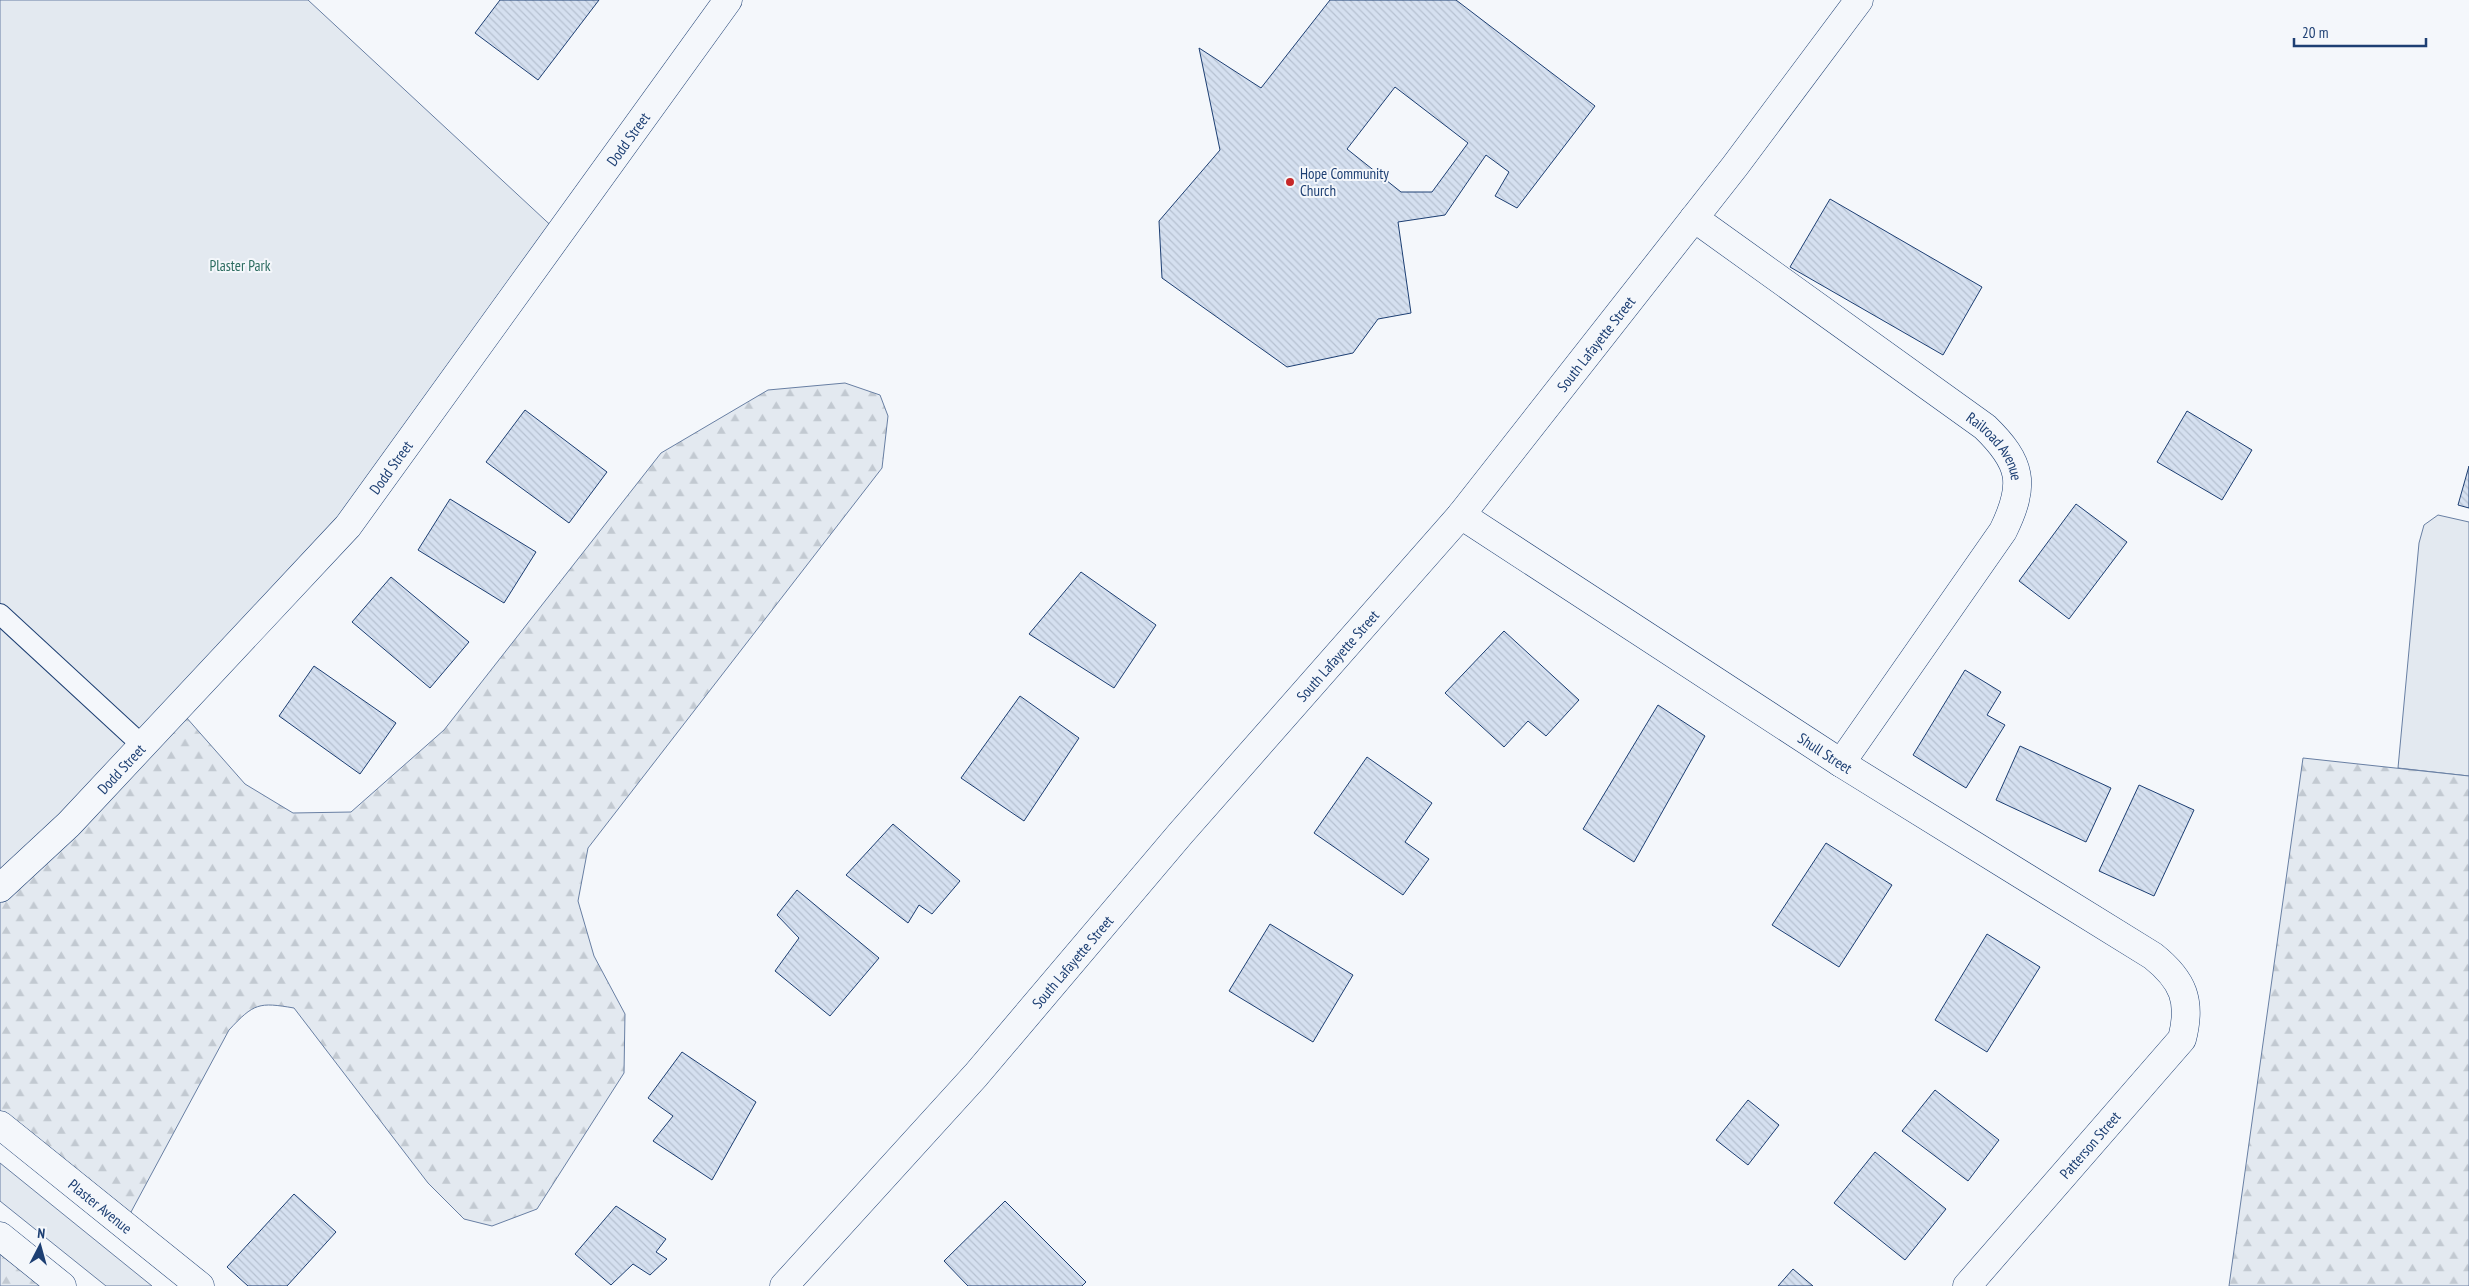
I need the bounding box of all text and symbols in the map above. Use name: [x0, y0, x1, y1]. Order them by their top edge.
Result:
scale bar: [2294, 15, 2426, 47]
text: 20 m: [2302, 23, 2328, 42]
street label: Dodd Street: [602, 108, 653, 169]
place label: Hope Community Church: [1300, 164, 1389, 200]
marker: Hope Community Church: [1284, 176, 1296, 188]
park label: Plaster Park: [209, 256, 271, 275]
street label: South Lafayette Street: [1552, 292, 1639, 395]
street label: Railroad Avenue: [1963, 407, 2027, 481]
street label: Dodd Street: [365, 437, 416, 498]
street label: South Lafayette Street: [1292, 606, 1383, 705]
street label: Shull Street: [1795, 728, 1856, 777]
street label: Dodd Street: [93, 740, 149, 798]
street label: South Lafayette Street: [1027, 911, 1117, 1012]
street label: Patterson Street: [2056, 1107, 2124, 1183]
street label: Plaster Avenue: [65, 1175, 136, 1237]
north arrow: [15, 1221, 65, 1271]
text: N: [37, 1224, 46, 1242]

